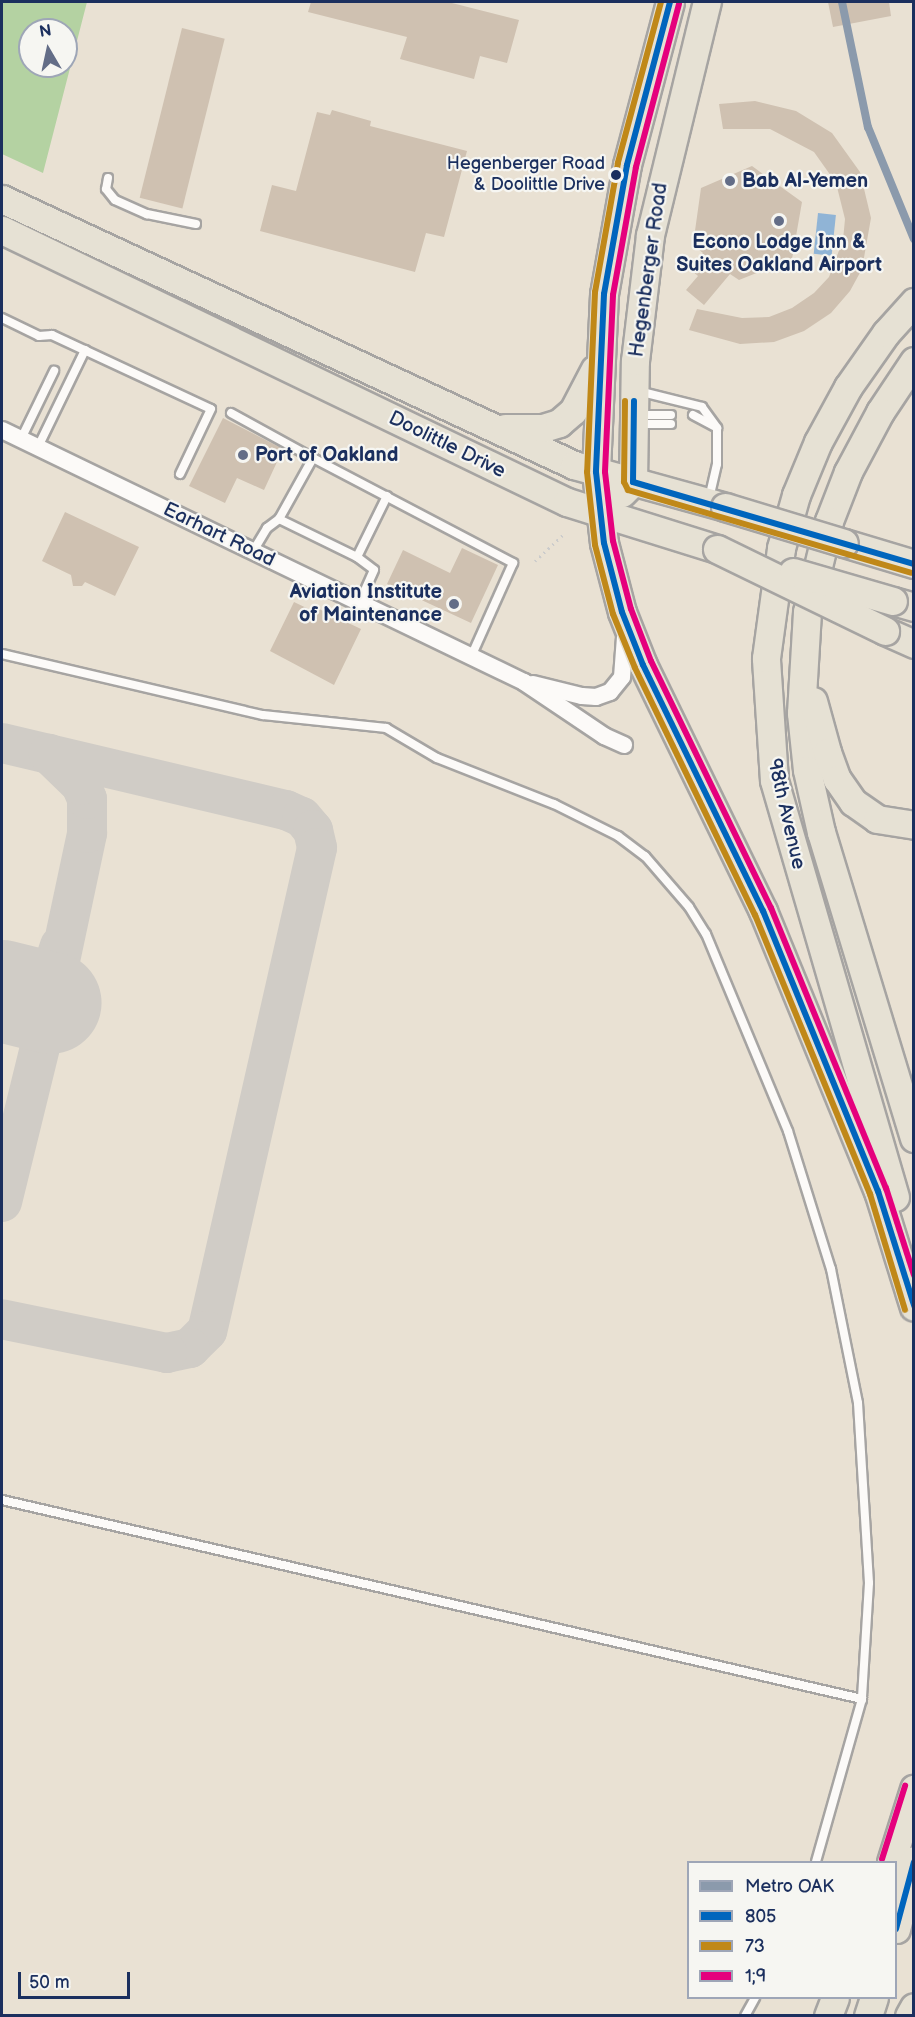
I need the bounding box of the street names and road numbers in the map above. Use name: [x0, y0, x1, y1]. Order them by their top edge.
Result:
street label: Hegenberger Road: [625, 181, 673, 359]
street label: Doolittle Drive: [385, 406, 509, 484]
street label: Earhart Road: [159, 498, 279, 572]
street label: 98th Avenue: [762, 756, 810, 872]

